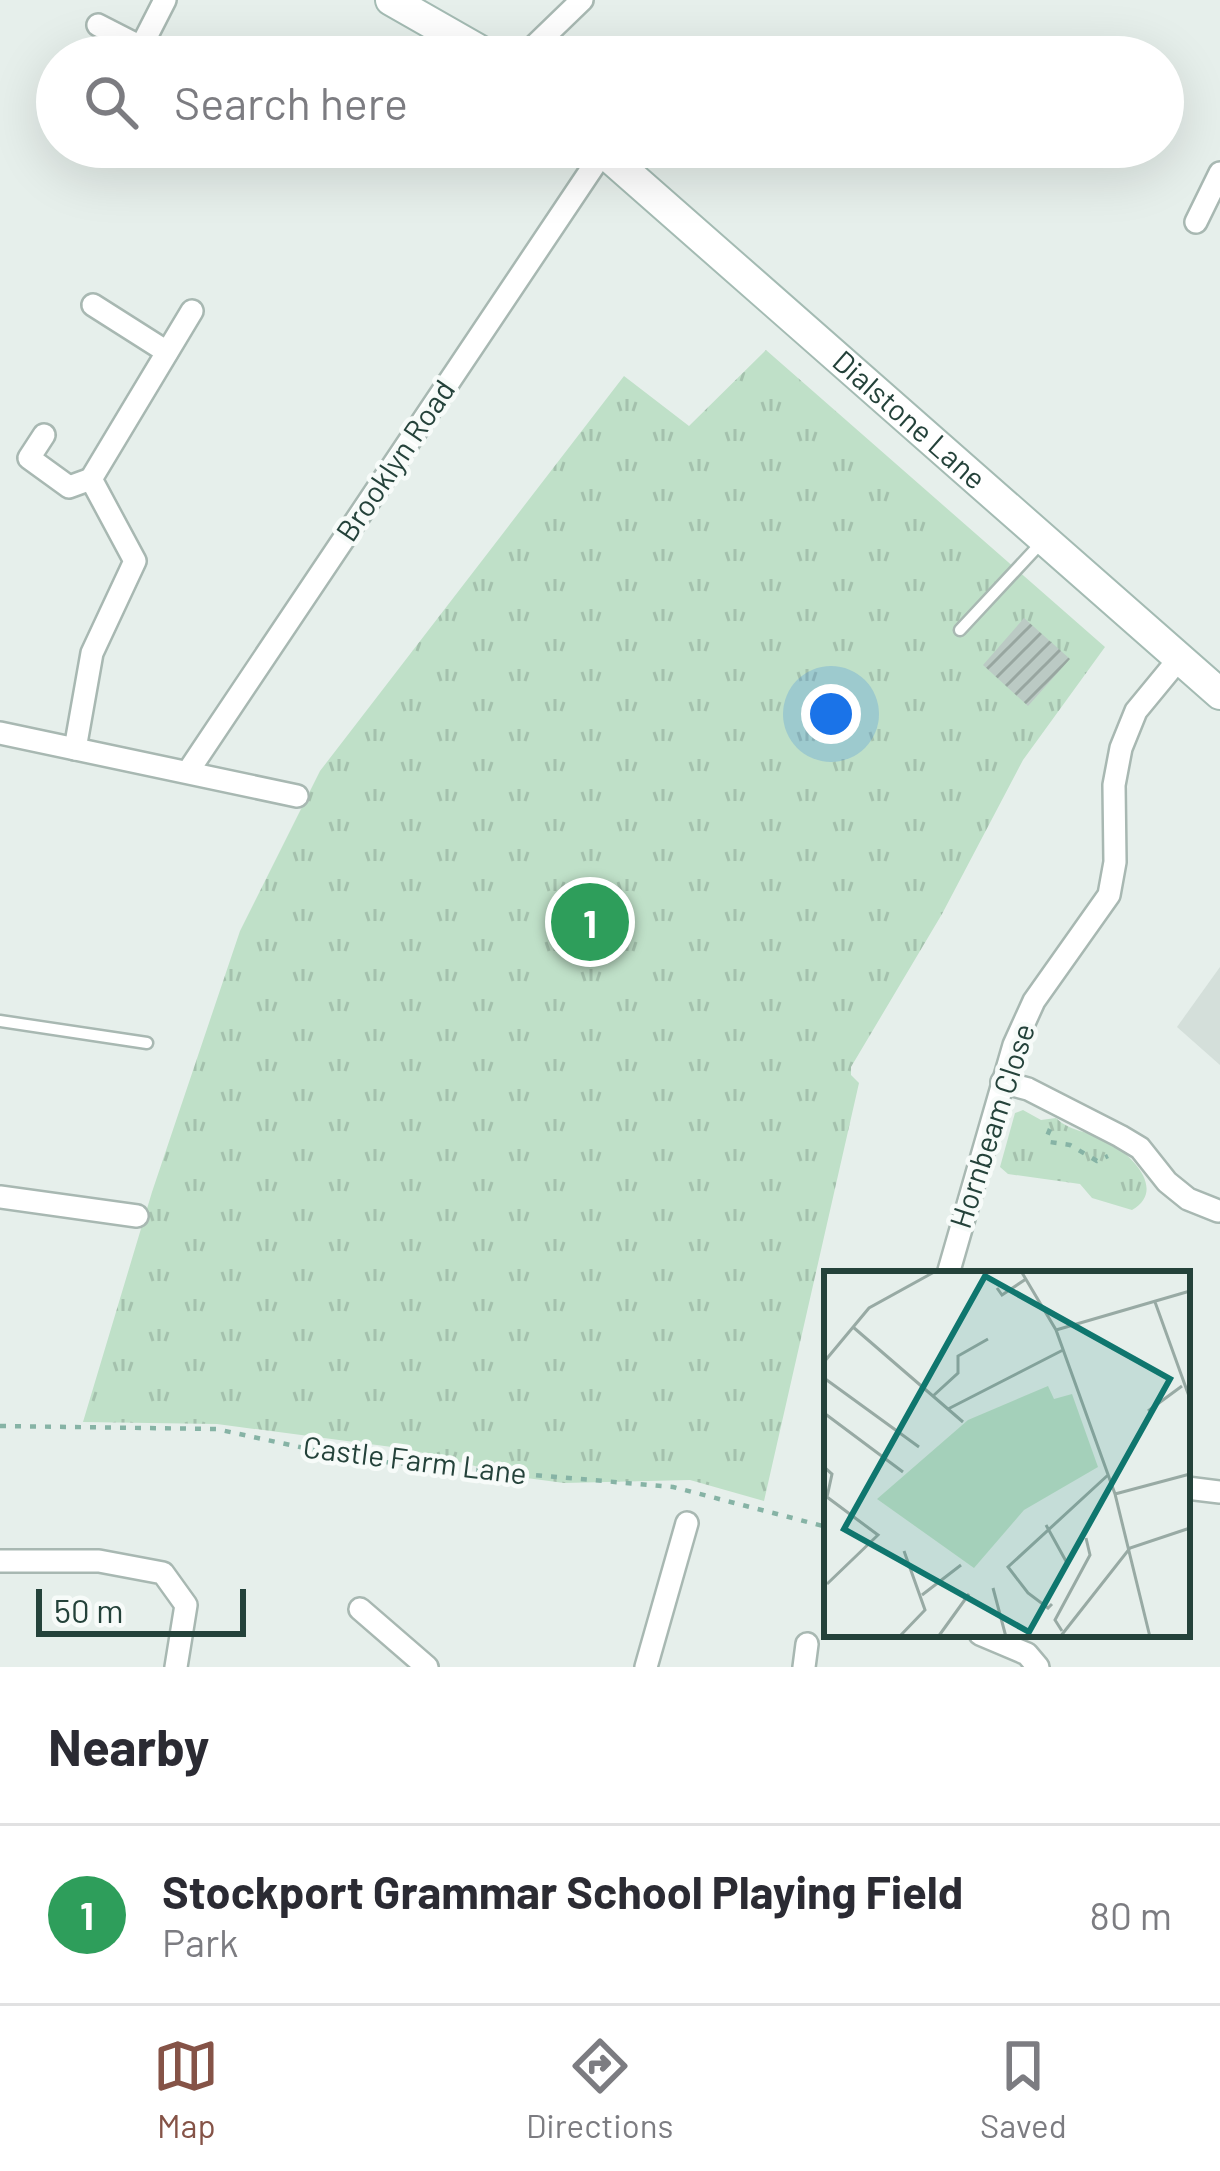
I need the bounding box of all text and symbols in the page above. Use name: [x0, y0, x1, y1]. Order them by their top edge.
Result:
search box: [36, 36, 1184, 168]
icon: search: [78, 69, 144, 135]
text: Search here: [174, 75, 408, 129]
street label: Dialstone Lane: [826, 342, 994, 496]
street label: Brooklyn Road: [327, 372, 461, 547]
your location: [801, 684, 861, 744]
pin: 1: [551, 877, 629, 967]
street label: Hornbeam Close: [941, 1019, 1041, 1232]
inset map: [824, 1271, 1190, 1637]
street label: Castle Farm Lane: [301, 1427, 529, 1491]
scale bar: [36, 1583, 246, 1636]
text: 50 m: [54, 1590, 124, 1630]
text: Nearby: [48, 1715, 209, 1776]
text: Stockport Grammar School Playing Field: [162, 1864, 963, 1918]
text: 1: [80, 1891, 94, 1938]
text: 80 m: [1090, 1891, 1172, 1938]
text: Park: [162, 1918, 239, 1965]
tab: Map: [153, 2033, 219, 2145]
tab: Directions: [526, 2033, 673, 2145]
tab: Saved: [980, 2033, 1067, 2145]

